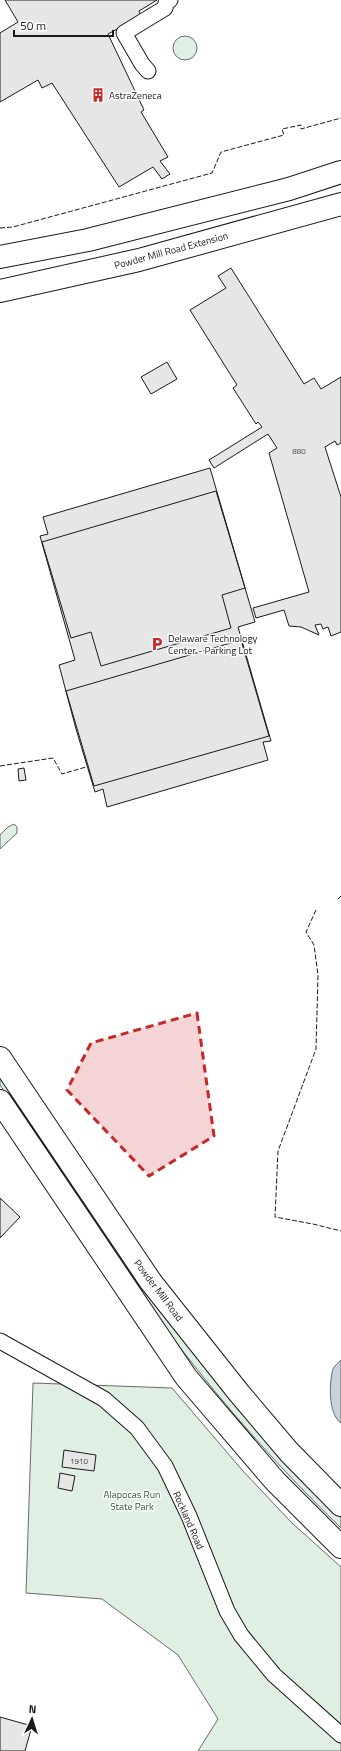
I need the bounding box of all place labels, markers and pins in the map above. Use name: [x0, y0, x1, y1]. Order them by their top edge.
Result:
building icon: AstraZeneca: [90, 87, 106, 103]
place label: AstraZeneca: [109, 88, 162, 103]
place label: Delaware Technology Center - Parking Lot: [168, 631, 258, 658]
parking icon: Delaware Technology Center - Parking Lot: [149, 636, 165, 652]

